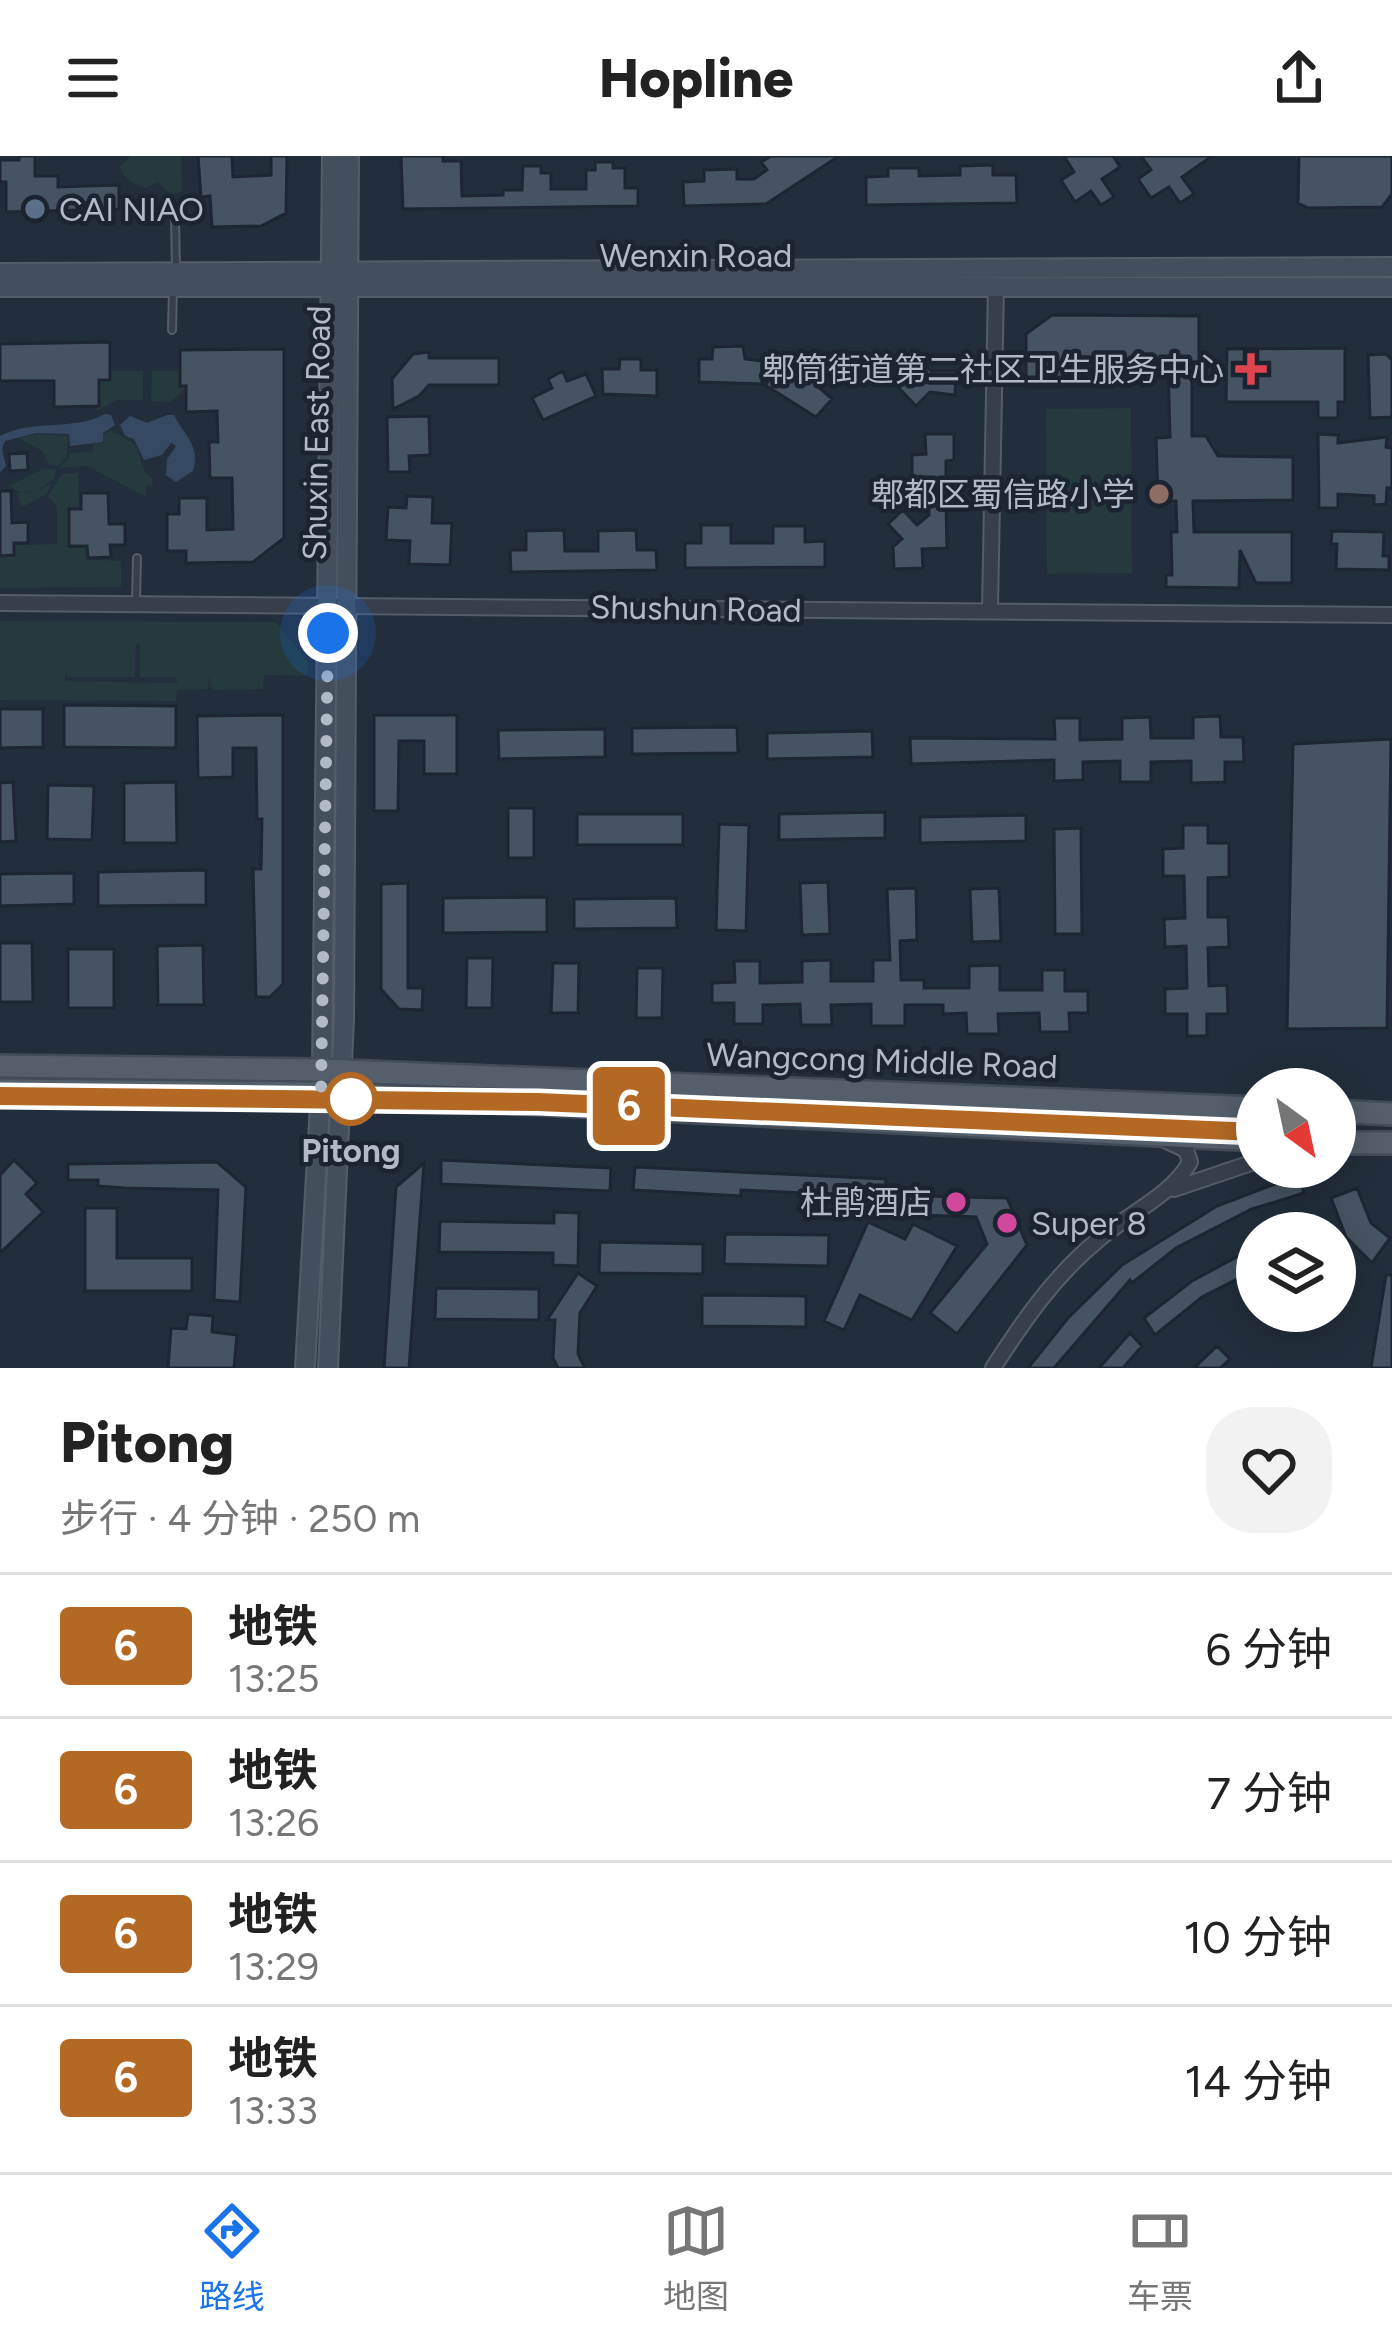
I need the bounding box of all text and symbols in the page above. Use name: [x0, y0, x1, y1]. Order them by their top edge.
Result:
icon: menu: [60, 45, 126, 111]
icon: share: [1266, 45, 1332, 111]
text: Hopline: [599, 46, 793, 111]
place label: CAI NIAO: [59, 190, 204, 229]
marker: CAI NIAO: [22, 196, 48, 222]
street label: Wenxin Road: [600, 236, 792, 275]
street label: Shuxin East Road: [295, 305, 338, 561]
place label: 郫筒街道第二社区卫生服务中心: [762, 350, 1224, 389]
marker: 郫筒街道第二社区卫生服务中心: [1235, 353, 1267, 385]
place label: 郫都区蜀信路小学: [871, 475, 1135, 514]
marker: 郫都区蜀信路小学: [1146, 481, 1172, 507]
street label: Shushun Road: [590, 587, 802, 630]
your location: [298, 603, 358, 663]
street label: Wangcong Middle Road: [706, 1035, 1058, 1086]
line badge: 6: [590, 1067, 668, 1145]
north arrow: [1236, 1068, 1356, 1188]
map controls: [1236, 1068, 1356, 1332]
marker: Pitong: [326, 1074, 376, 1124]
text: 6: [617, 1080, 641, 1131]
place label: Pitong: [301, 1131, 401, 1170]
place label: 杜鹃酒店: [800, 1183, 932, 1222]
marker: 杜鹃酒店: [943, 1189, 969, 1215]
place label: Super 8: [1031, 1204, 1147, 1243]
marker: Super 8: [994, 1210, 1020, 1236]
button: layers: [1236, 1212, 1356, 1332]
button: heart: [1206, 1407, 1332, 1533]
text: Pitong: [60, 1408, 234, 1476]
text: 步行 · 4 分钟 · 250 m: [60, 1495, 420, 1542]
text: 地铁: [228, 1599, 318, 1653]
text: 6: [114, 1620, 138, 1671]
text: 6 分钟: [1205, 1622, 1332, 1676]
text: 13:25: [228, 1655, 319, 1702]
text: 地铁: [228, 1743, 318, 1797]
text: 6: [114, 1764, 138, 1815]
text: 7 分钟: [1207, 1766, 1332, 1820]
text: 13:26: [228, 1799, 319, 1846]
text: 地铁: [228, 1887, 318, 1941]
text: 6: [114, 1908, 138, 1959]
text: 10 分钟: [1183, 1910, 1332, 1964]
text: 13:29: [228, 1943, 319, 1990]
text: 地铁: [228, 2031, 318, 2085]
text: 6: [114, 2052, 138, 2103]
text: 14 分钟: [1184, 2054, 1332, 2108]
text: 13:33: [228, 2087, 318, 2134]
tab: 路线: [199, 2198, 265, 2318]
tab: 地图: [663, 2198, 729, 2318]
tab: 车票: [1127, 2198, 1193, 2318]

